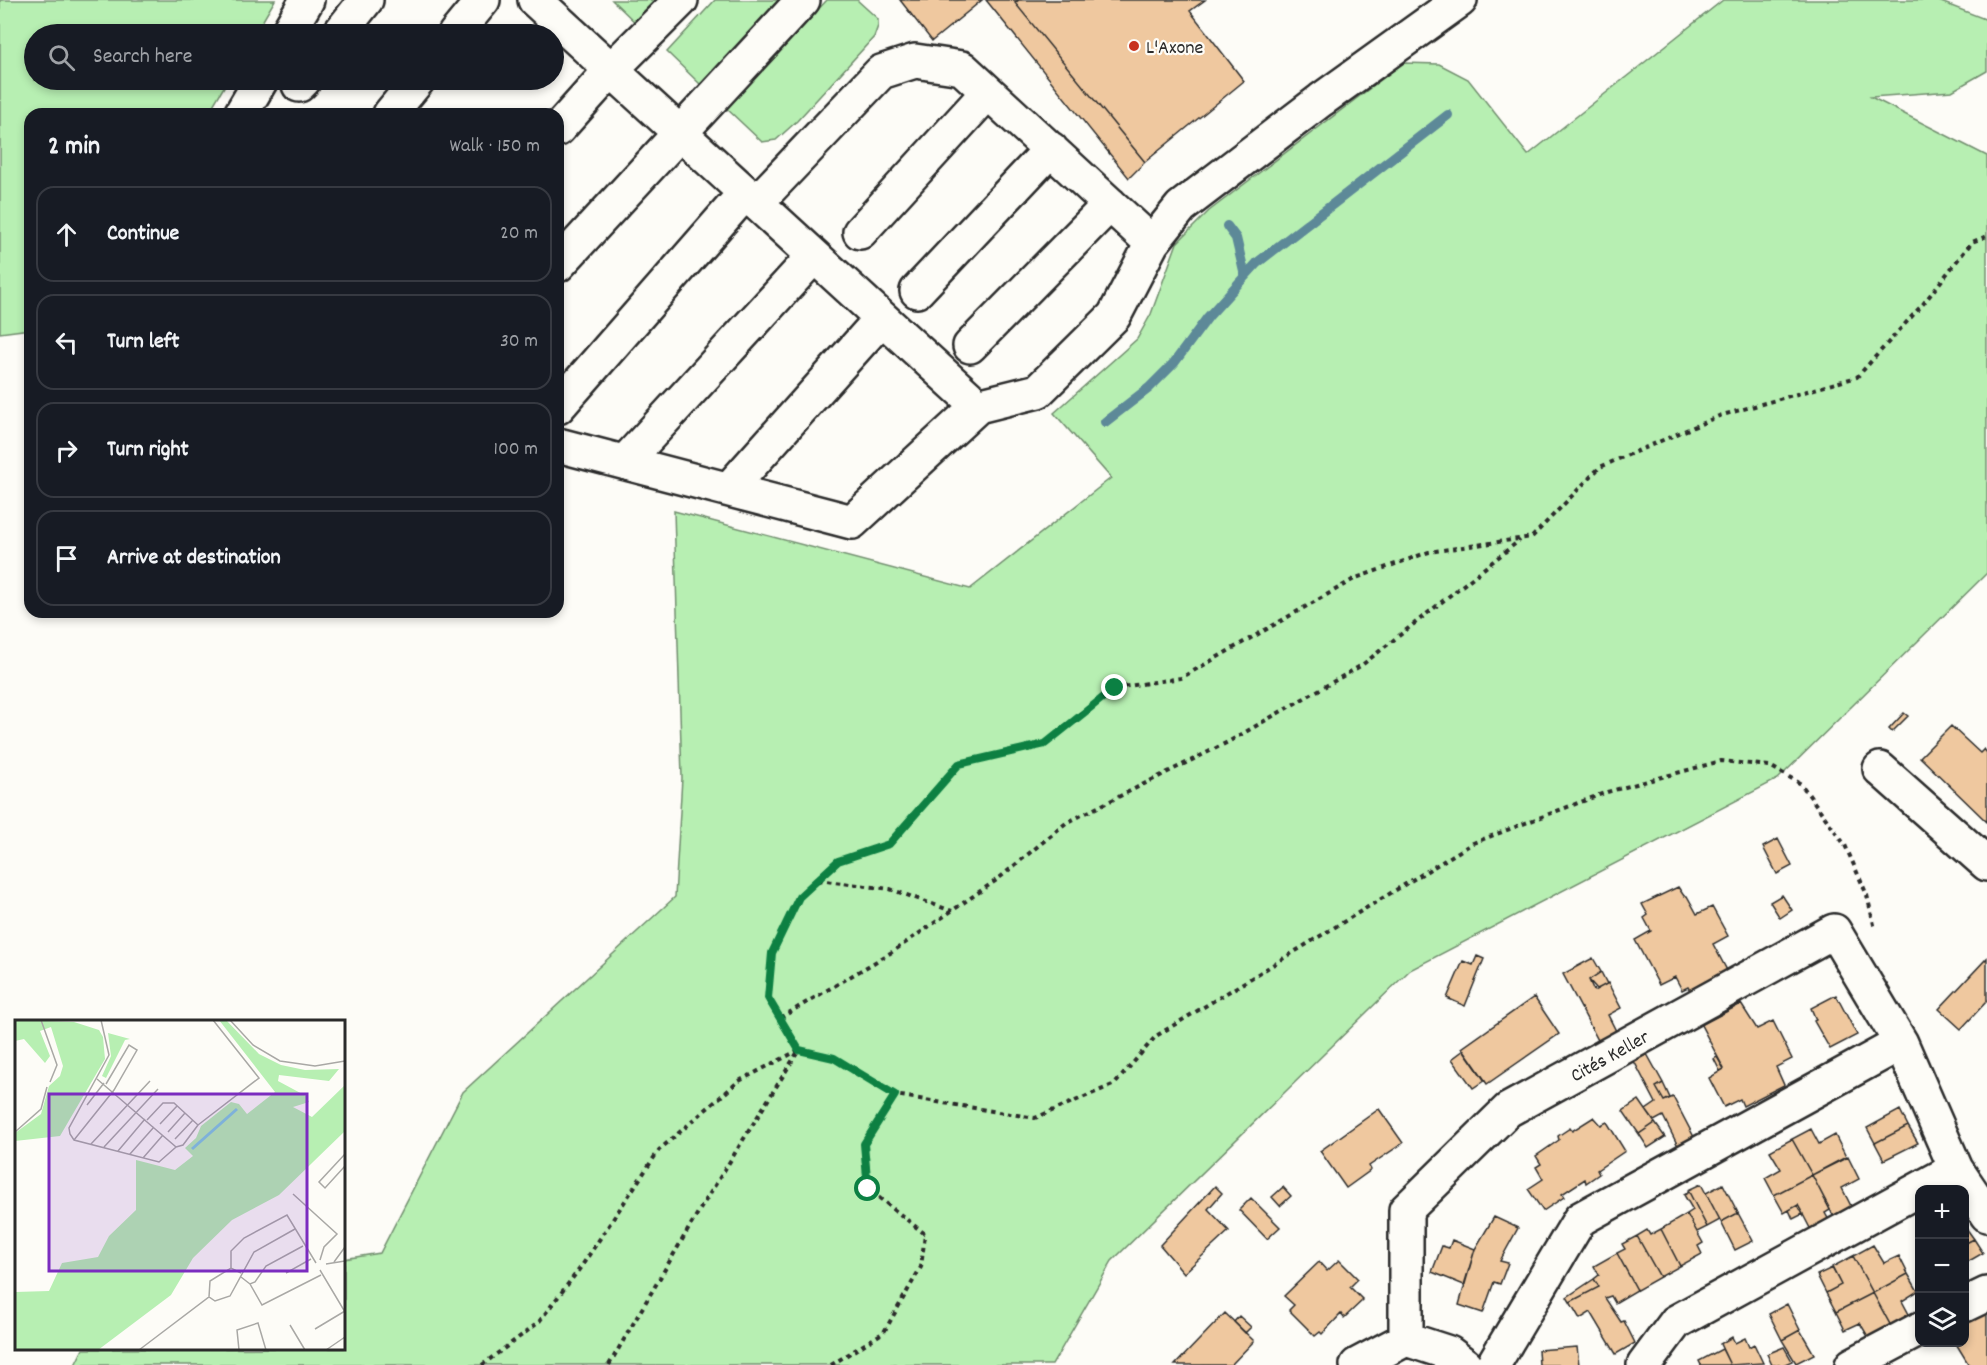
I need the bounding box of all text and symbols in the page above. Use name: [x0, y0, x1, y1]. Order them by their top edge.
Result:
search box: [24, 24, 564, 90]
place label: L'Axone: [1146, 35, 1204, 63]
marker: L'Axone: [1127, 39, 1141, 53]
icon: search: [45, 41, 78, 74]
text: Search here: [93, 42, 192, 73]
text: 2 min: [48, 129, 100, 166]
text: Walk · 150 m: [450, 133, 540, 161]
icon: ahead: [50, 218, 83, 251]
text: Continue: [107, 219, 179, 250]
text: 20 m: [500, 220, 538, 248]
icon: left: [50, 326, 83, 359]
text: Turn left: [107, 327, 179, 358]
text: 30 m: [500, 328, 538, 356]
icon: right: [50, 434, 83, 467]
text: Turn right: [107, 435, 189, 466]
text: 100 m: [494, 436, 538, 464]
icon: arrive: [50, 542, 83, 575]
text: Arrive at destination: [107, 543, 281, 574]
route end: [1101, 674, 1127, 700]
inset map: [15, 1020, 345, 1350]
street label: Cités Keller: [1566, 1024, 1655, 1091]
route start: [854, 1175, 880, 1201]
map controls: [1915, 1185, 1969, 1347]
button: +: [1915, 1185, 1969, 1239]
button: −: [1915, 1239, 1969, 1293]
button: layers: [1915, 1293, 1969, 1347]

